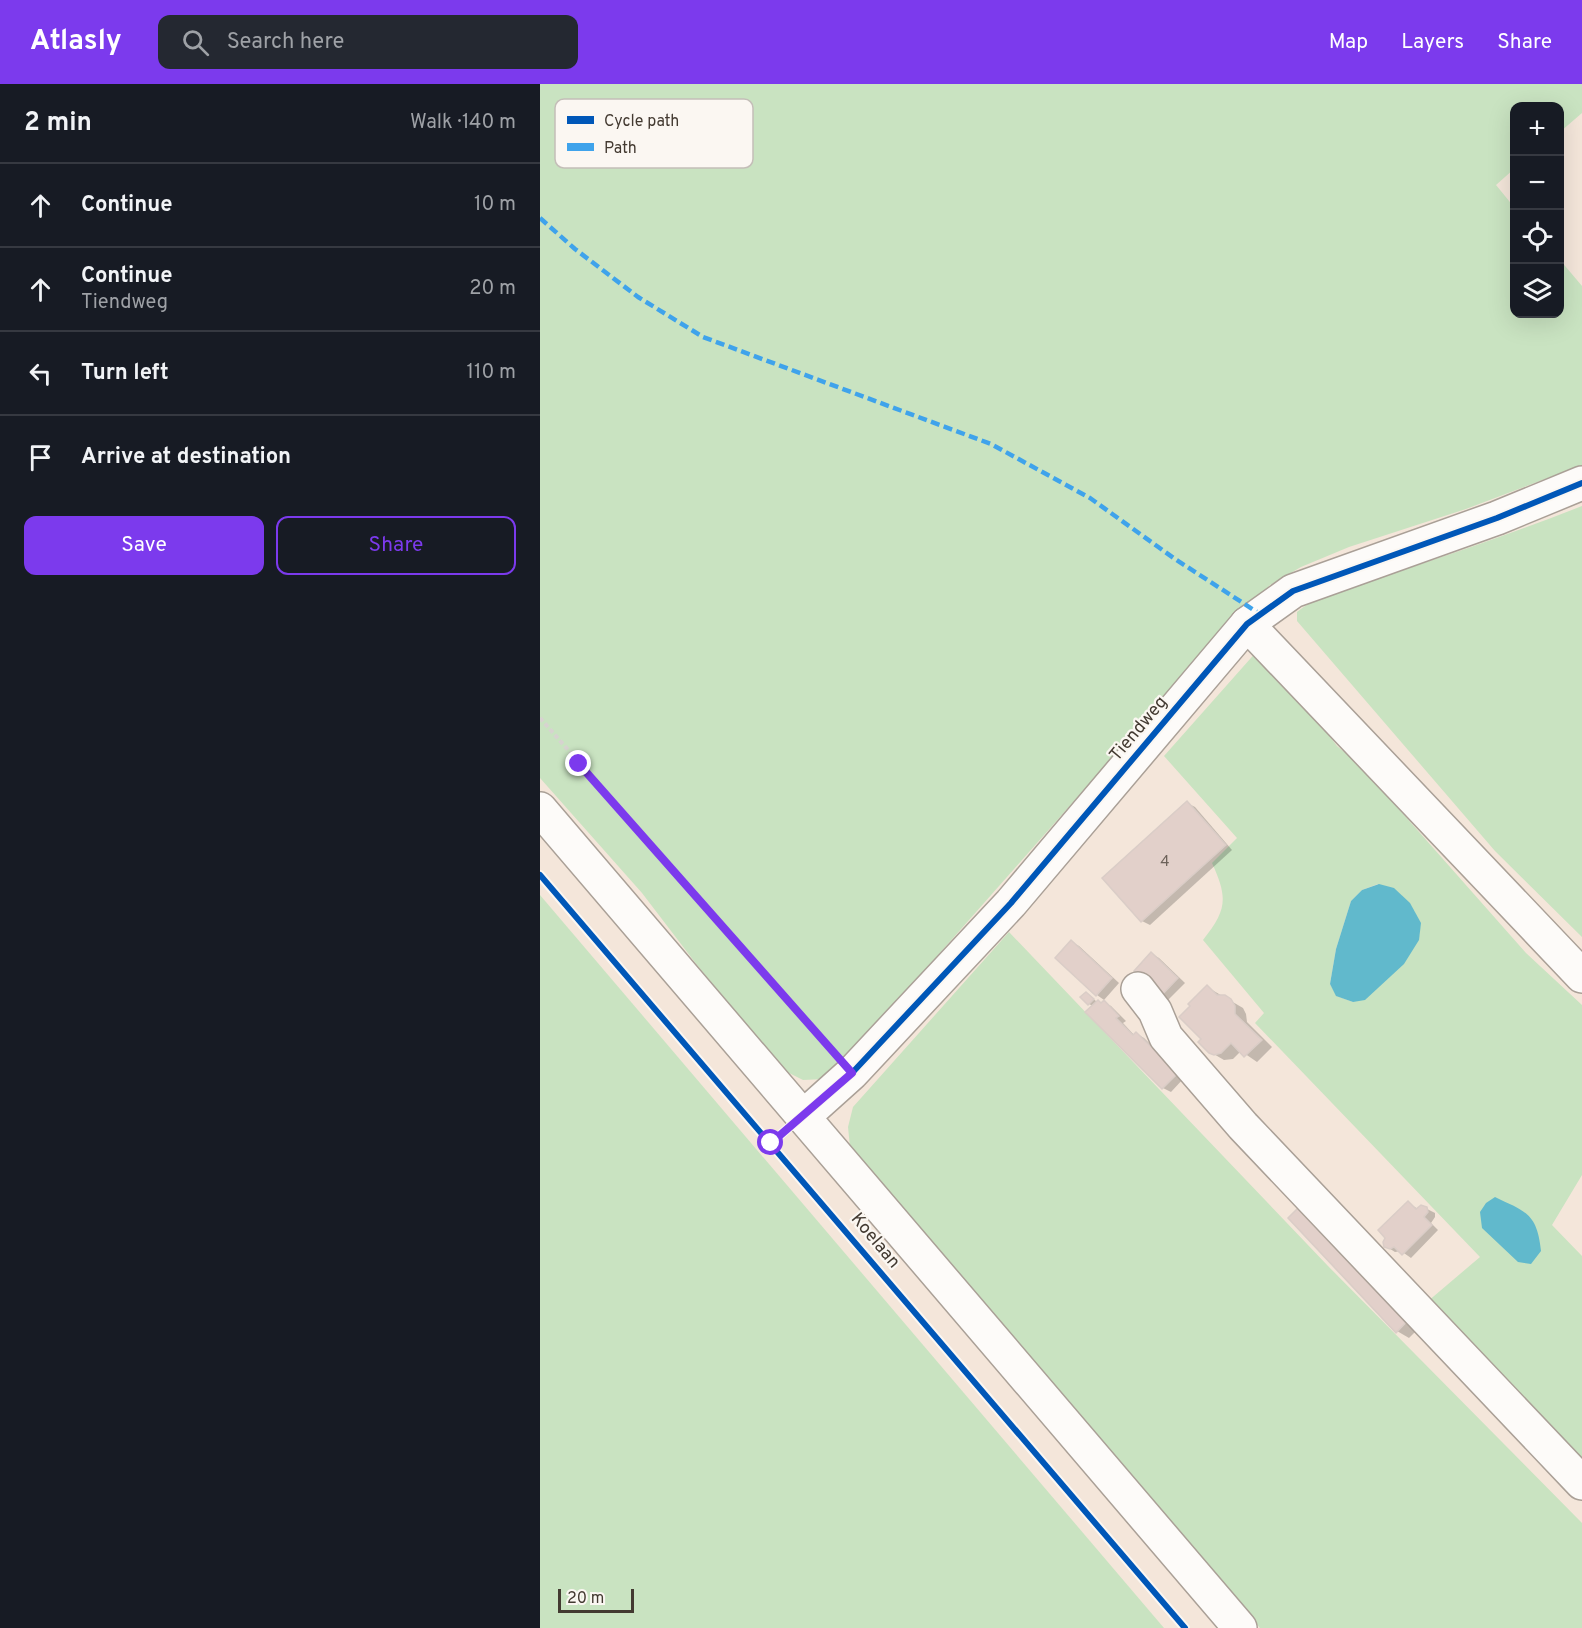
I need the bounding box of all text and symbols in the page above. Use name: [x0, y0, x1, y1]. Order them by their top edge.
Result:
search box: [158, 15, 578, 69]
text: Atlasly: [30, 24, 122, 60]
icon: search: [179, 26, 212, 59]
text: Search here: [227, 29, 344, 56]
text: Map: [1329, 29, 1368, 56]
text: Layers: [1401, 29, 1464, 56]
text: Share: [1497, 29, 1552, 56]
legend: [555, 99, 753, 168]
map controls: [1510, 102, 1564, 318]
button: +: [1510, 102, 1564, 156]
text: 2 min: [24, 107, 92, 140]
text: Walk · 140 m: [410, 110, 516, 136]
text: Cycle path: [604, 112, 679, 132]
text: Path: [604, 139, 637, 159]
button: −: [1510, 156, 1564, 210]
icon: ahead: [24, 189, 57, 222]
text: Continue: [81, 192, 172, 219]
text: 10 m: [474, 192, 516, 218]
button: locate: [1510, 210, 1564, 264]
text: Continue: [81, 263, 172, 290]
button: layers: [1510, 264, 1564, 318]
icon: ahead: [24, 273, 57, 306]
text: 20 m: [469, 276, 516, 302]
text: Tiendweg: [81, 290, 168, 316]
icon: left: [24, 357, 57, 390]
text: Turn left: [81, 360, 169, 387]
text: 110 m: [467, 360, 516, 386]
icon: arrive: [24, 441, 57, 474]
text: Arrive at destination: [81, 444, 291, 471]
button: Save: [24, 516, 264, 575]
button: Share: [276, 516, 516, 575]
street label: Tiendweg: [1105, 692, 1173, 766]
route end: [565, 750, 591, 776]
house number: 4: [1160, 853, 1170, 872]
route start: [757, 1129, 783, 1155]
street label: Koelaan: [845, 1208, 905, 1274]
scale bar: [558, 1586, 634, 1614]
text: 20 m: [567, 1589, 604, 1609]

